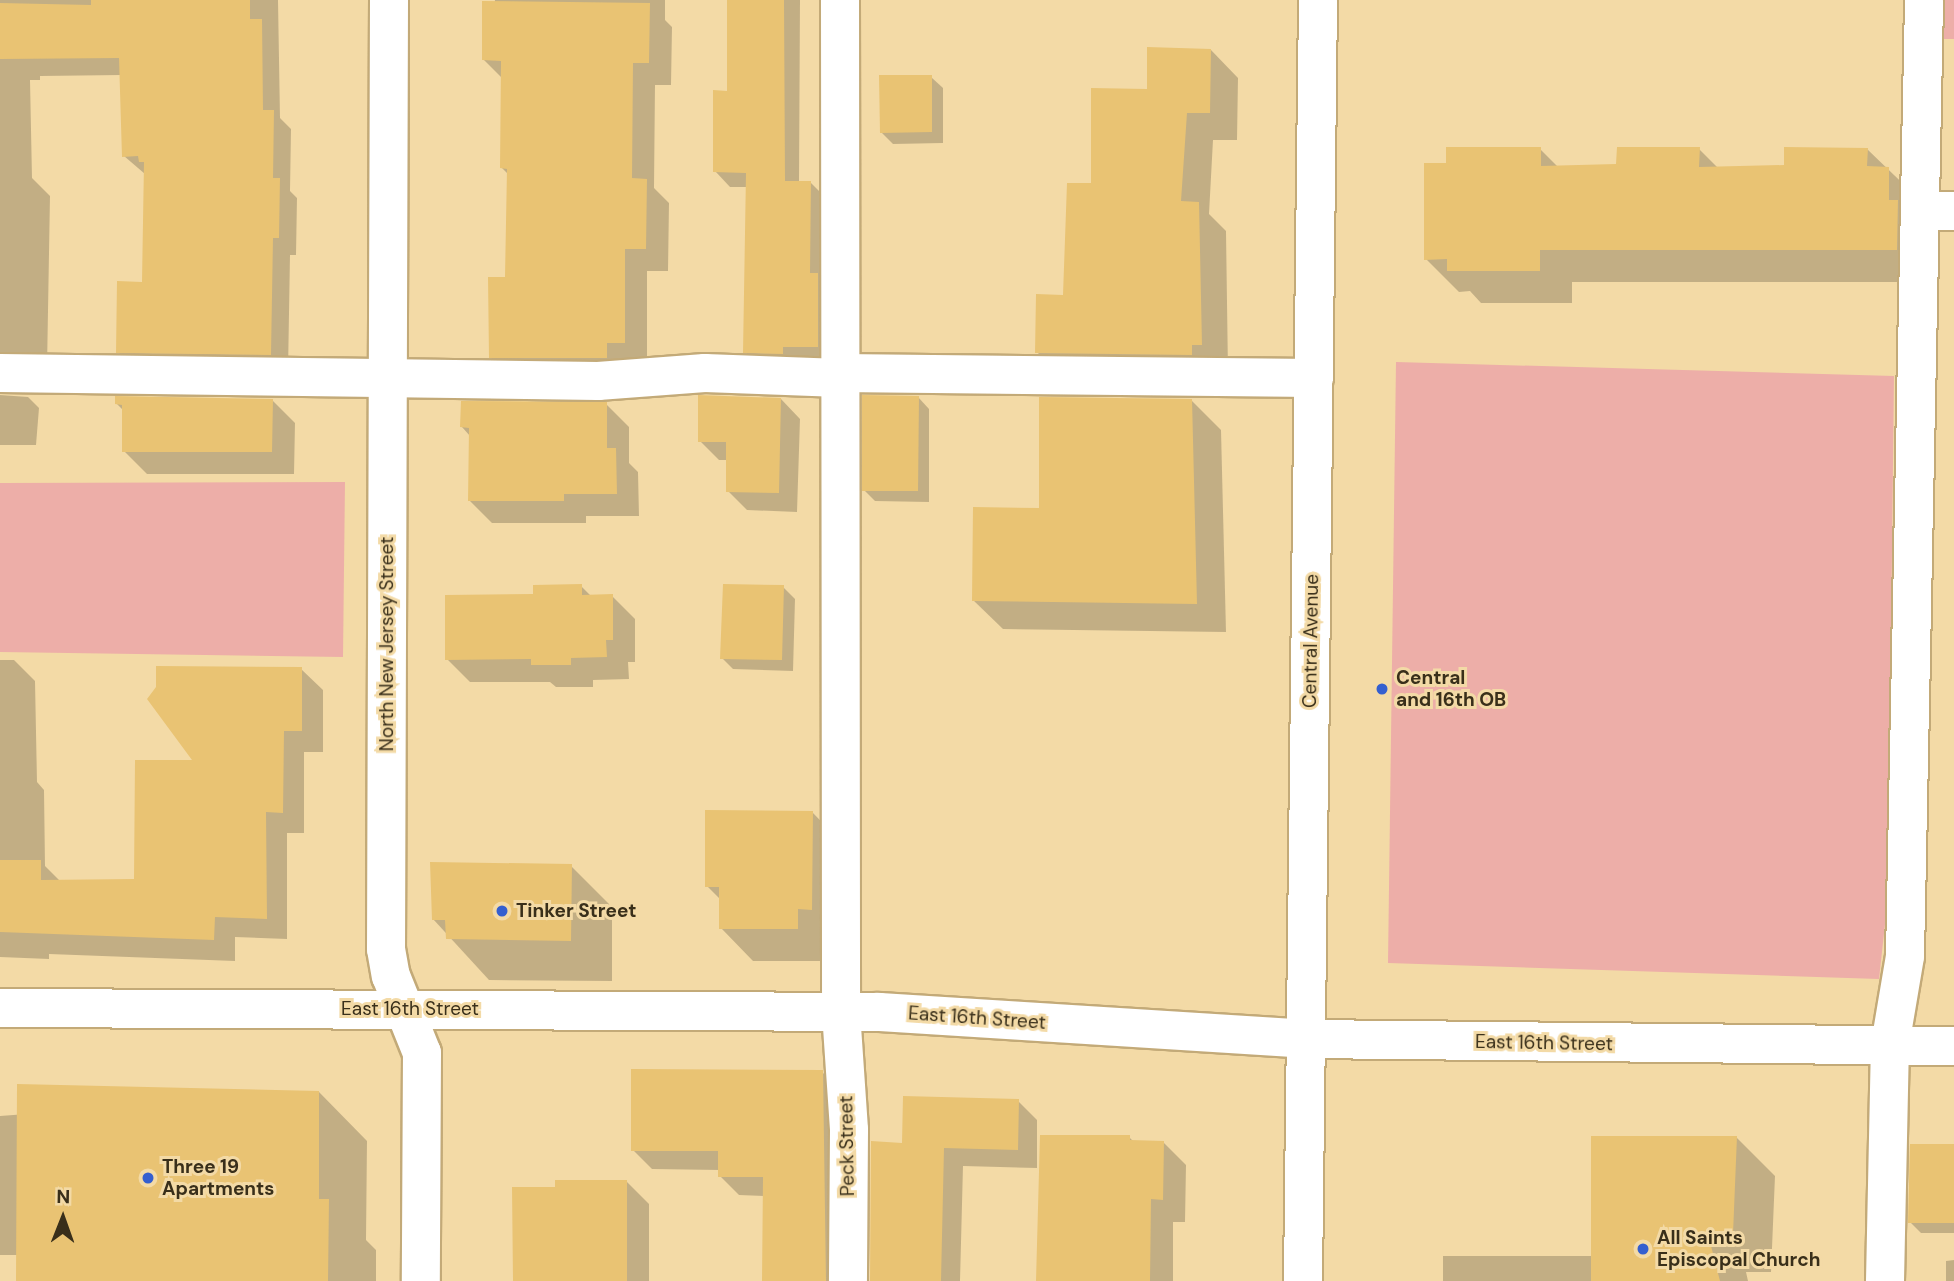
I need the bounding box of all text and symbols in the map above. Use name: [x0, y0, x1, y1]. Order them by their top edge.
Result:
street label: North New Jersey Street: [376, 537, 398, 751]
street label: Central Avenue: [1298, 574, 1324, 708]
place label: Central and 16th OB: [1396, 667, 1506, 711]
marker: Central and 16th OB: [1374, 681, 1390, 697]
place label: Tinker Street: [516, 900, 636, 922]
marker: Tinker Street: [494, 903, 510, 919]
street label: East 16th Street: [341, 998, 479, 1020]
street label: East 16th Street: [907, 1002, 1047, 1034]
street label: East 16th Street: [1475, 1030, 1613, 1056]
street label: Peck Street: [835, 1096, 859, 1196]
place label: Three 19 Apartments: [162, 1156, 274, 1200]
marker: Three 19 Apartments: [140, 1170, 156, 1186]
north arrow: [28, 1183, 98, 1253]
text: N: [56, 1184, 71, 1209]
place label: All Saints Episcopal Church: [1657, 1227, 1820, 1271]
marker: All Saints Episcopal Church: [1635, 1241, 1651, 1257]

